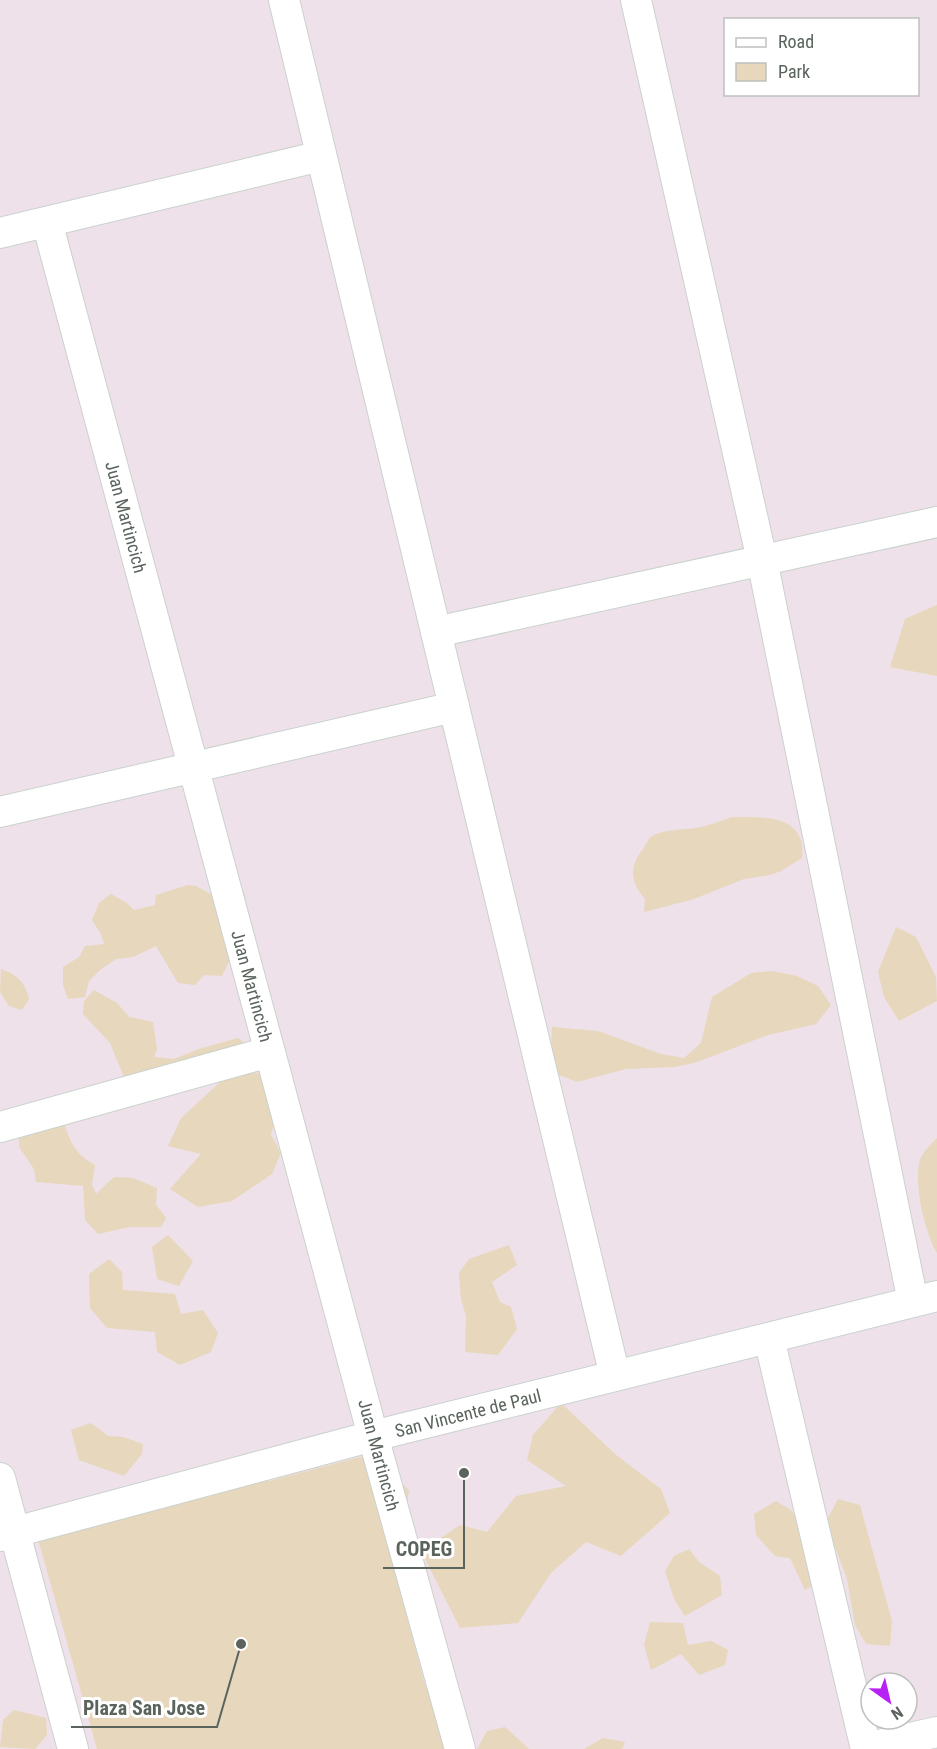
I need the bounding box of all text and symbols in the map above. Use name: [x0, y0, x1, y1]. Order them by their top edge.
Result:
legend: [724, 18, 919, 96]
text: Road: [778, 31, 814, 52]
text: Park: [778, 61, 810, 82]
street label: Juan Martincich: [101, 459, 151, 575]
street label: Juan Martincich: [227, 928, 277, 1044]
street label: San Vincente de Paul: [393, 1385, 543, 1441]
street label: Juan Martincich: [354, 1397, 404, 1513]
callout: COPEG: [383, 1530, 464, 1568]
text: COPEG: [396, 1537, 452, 1561]
north arrow: [859, 1671, 919, 1731]
callout: Plaza San Jose: [71, 1689, 217, 1727]
text: Plaza San Jose: [83, 1696, 205, 1720]
text: N: [888, 1702, 906, 1724]

